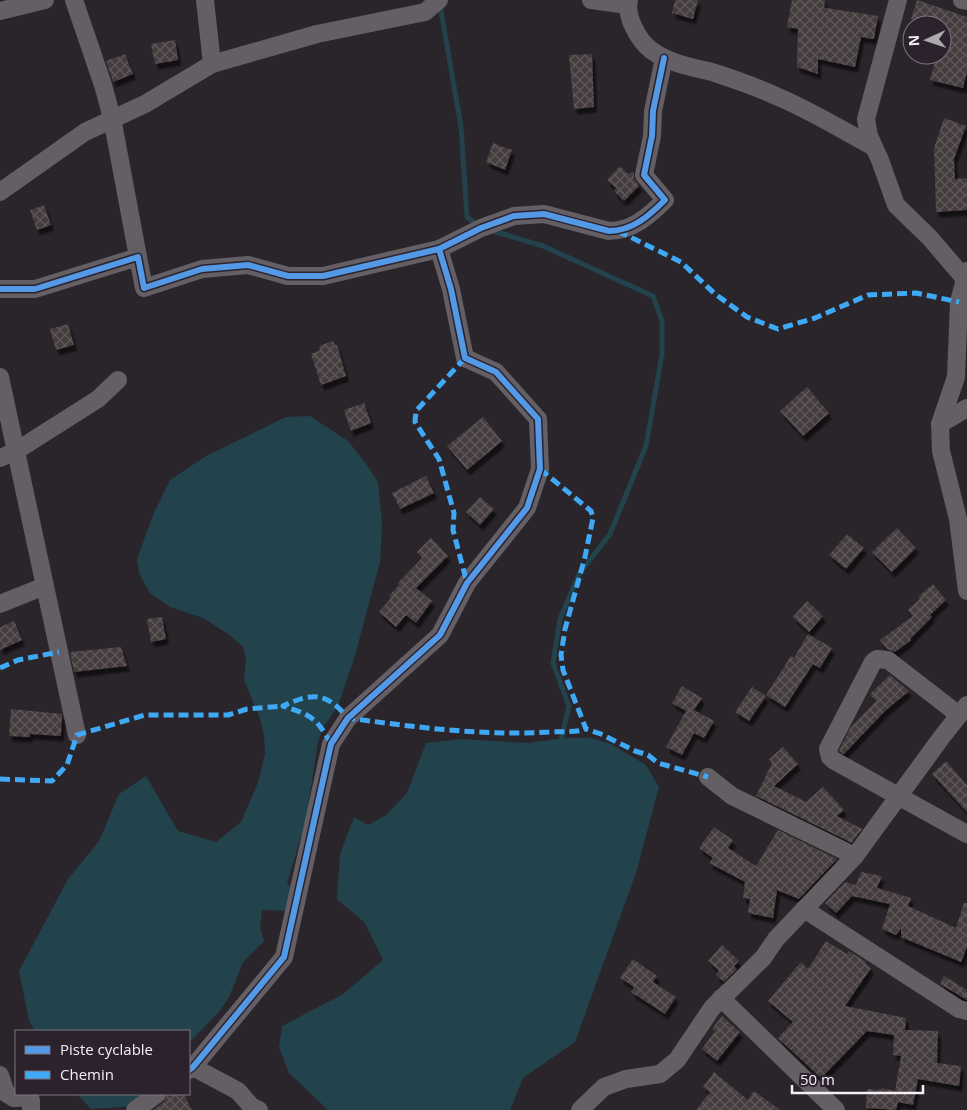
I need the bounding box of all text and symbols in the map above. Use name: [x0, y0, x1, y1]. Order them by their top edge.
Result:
north arrow: [902, 15, 952, 65]
text: N: [904, 35, 923, 47]
legend: [15, 1030, 190, 1095]
text: Piste cyclable: [60, 1039, 153, 1059]
scale bar: [792, 1062, 923, 1094]
text: Chemin: [60, 1064, 114, 1084]
text: 50 m: [800, 1069, 835, 1089]

